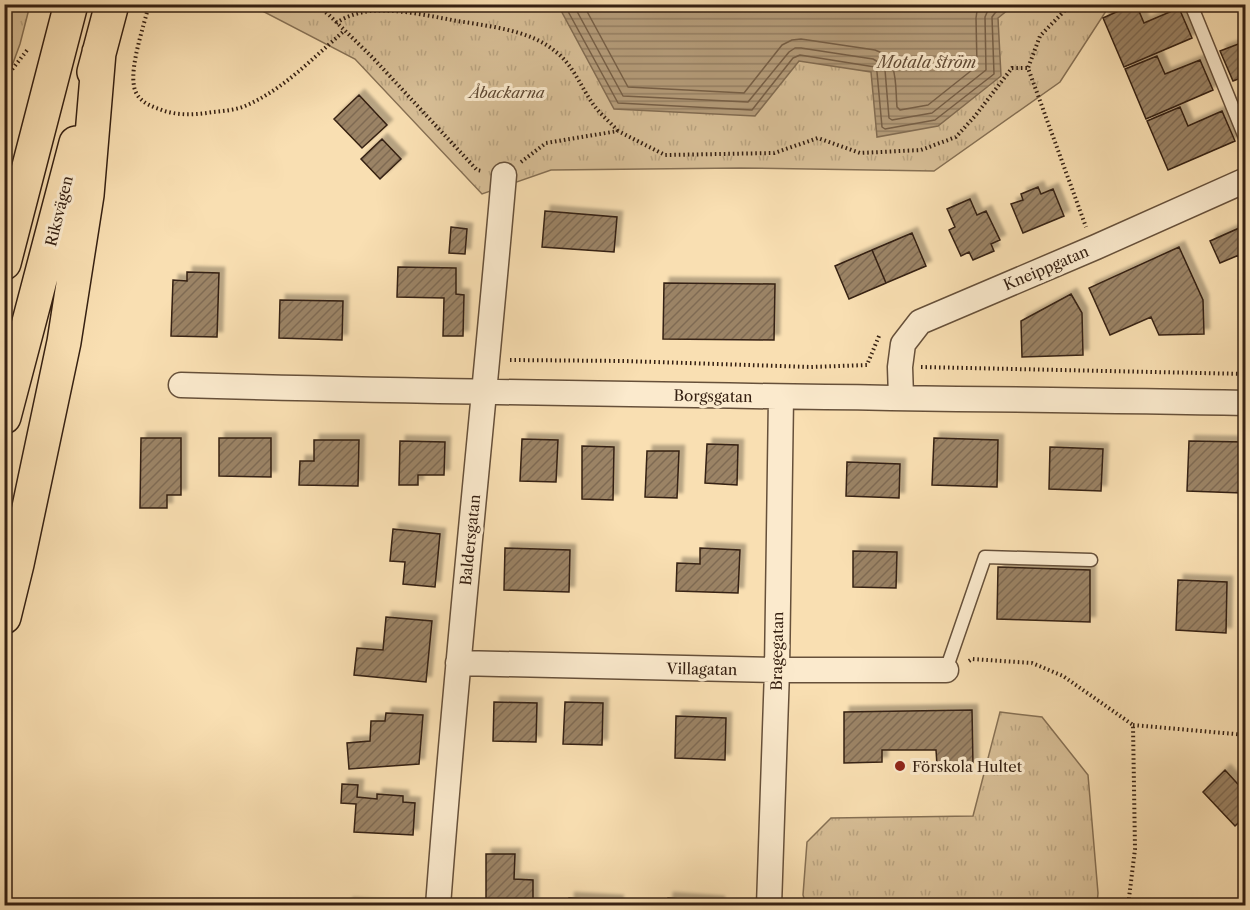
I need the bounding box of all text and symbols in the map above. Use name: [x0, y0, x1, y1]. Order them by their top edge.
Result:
water label: Motala ström: [876, 52, 976, 72]
park label: Åbackarna: [467, 83, 545, 102]
street label: Riksvägen: [41, 173, 77, 248]
street label: Kneippgatan: [1000, 241, 1092, 295]
street label: Borgsgatan: [673, 386, 753, 406]
street label: Baldersgatan: [456, 493, 484, 587]
street label: Bragegatan: [767, 611, 787, 691]
street label: Villagatan: [666, 659, 738, 679]
place label: Förskola Hultet: [912, 757, 1023, 776]
marker: Förskola Hultet: [893, 759, 907, 773]

